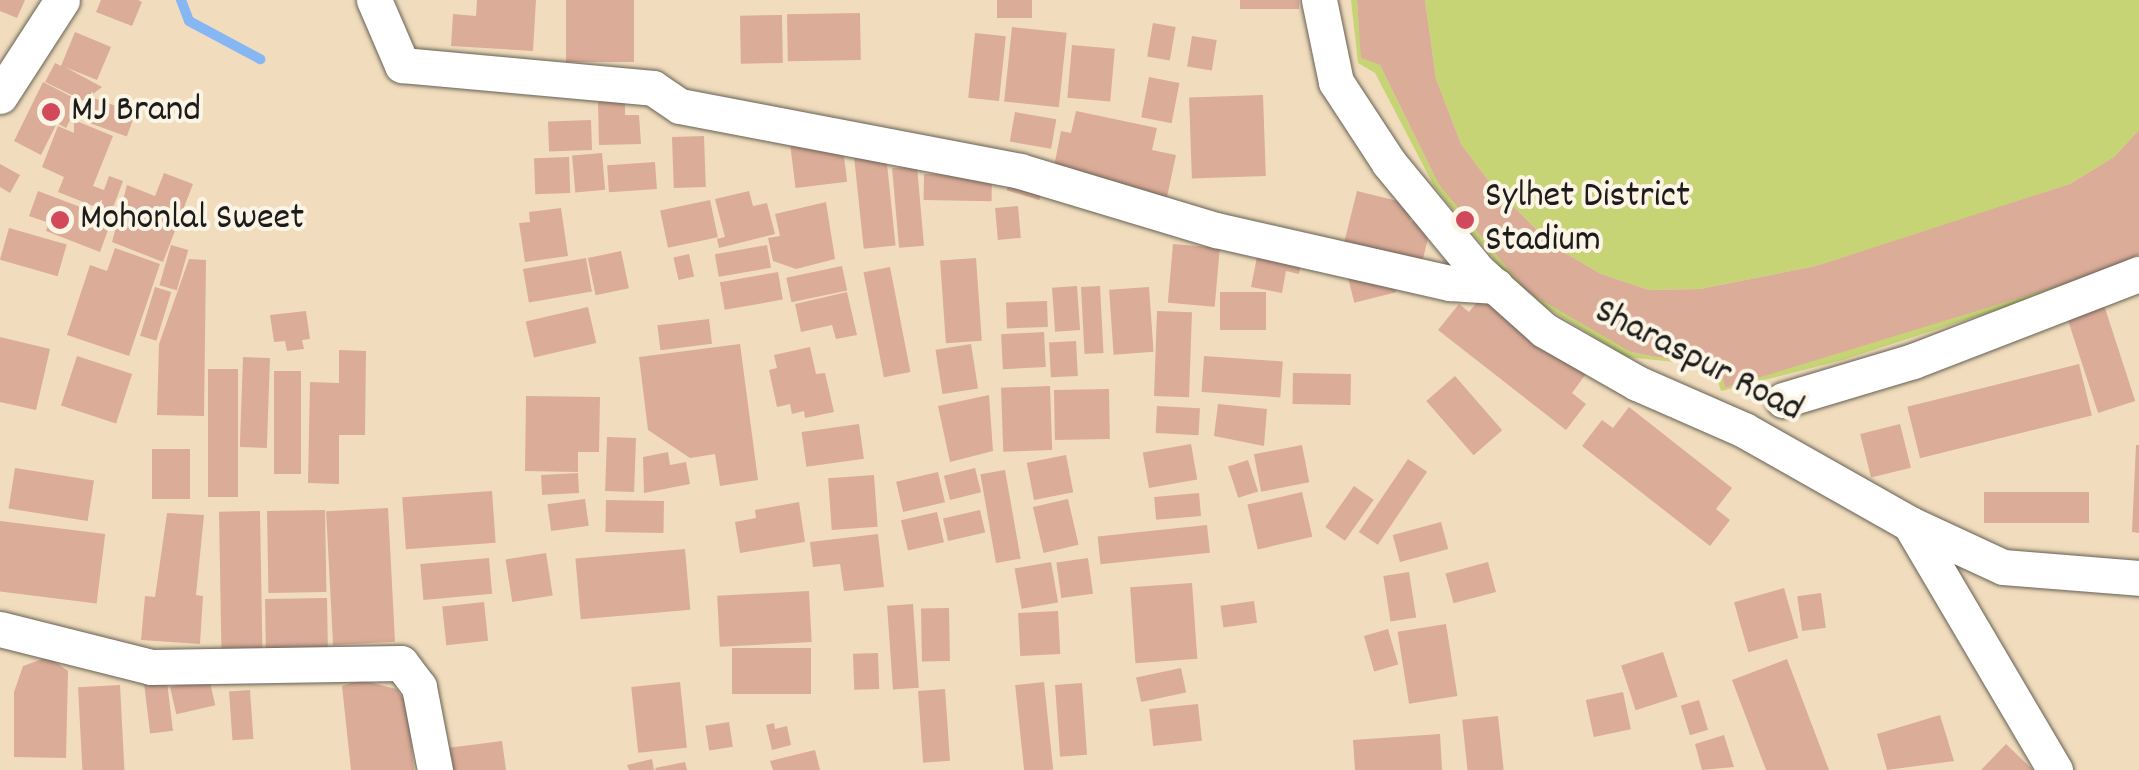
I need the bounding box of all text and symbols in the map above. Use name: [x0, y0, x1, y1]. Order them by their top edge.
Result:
place label: MJ Brand: [71, 89, 201, 135]
marker: MJ Brand: [40, 101, 62, 123]
place label: Sylhet District Stadium: [1485, 175, 1690, 264]
place label: Mohonlal Sweet: [80, 197, 304, 243]
marker: Mohonlal Sweet: [49, 209, 71, 231]
marker: Sylhet District Stadium: [1454, 209, 1476, 231]
street label: Sharaspur Road: [1586, 290, 1810, 434]

